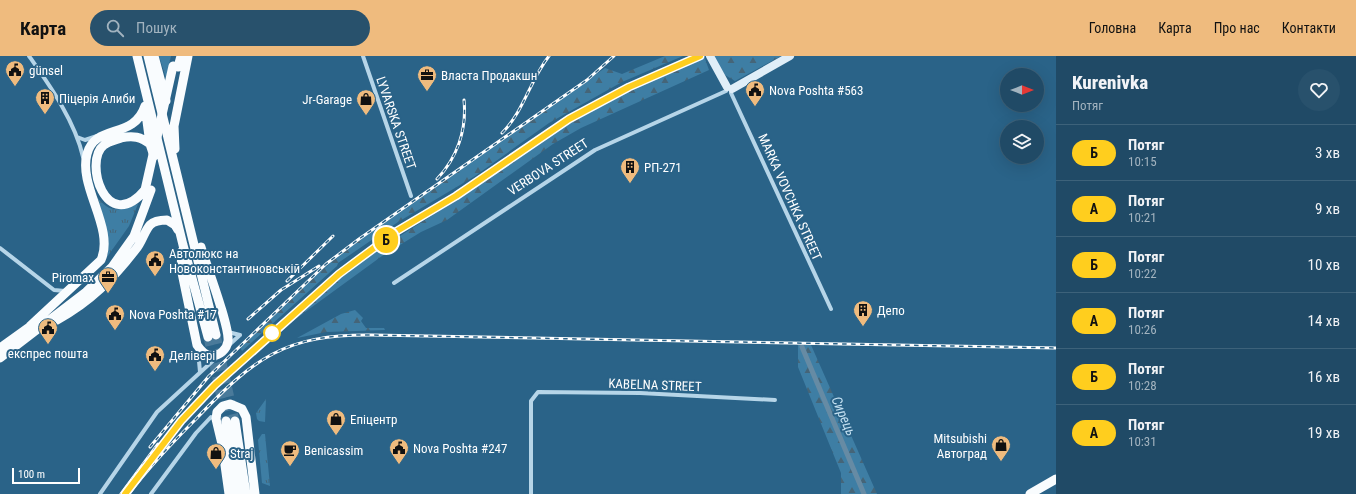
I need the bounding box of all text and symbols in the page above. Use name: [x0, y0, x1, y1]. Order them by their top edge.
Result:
search box: [90, 10, 370, 46]
text: Карта: [20, 17, 66, 40]
icon: search: [104, 17, 126, 39]
text: Пошук: [136, 19, 177, 37]
text: Головна: [1089, 20, 1136, 36]
text: Карта: [1158, 20, 1192, 36]
text: Про нас: [1214, 20, 1260, 36]
text: Контакти: [1282, 20, 1336, 36]
public building icon: günsel: [4, 59, 26, 87]
place label: günsel: [29, 63, 63, 78]
office icon: Власта Продакшн: [416, 64, 438, 92]
place label: Власта Продакшн: [441, 68, 537, 83]
north arrow: [1000, 68, 1044, 112]
map controls: [1000, 68, 1044, 164]
button: heart: [1298, 69, 1340, 111]
text: Kurenivka: [1072, 71, 1148, 94]
street label: LYVARSKA STREET: [373, 75, 419, 172]
public building icon: Nova Poshta #563: [744, 79, 766, 107]
place label: Nova Poshta #563: [769, 83, 863, 98]
building icon: Піцерія Алиби: [34, 87, 56, 115]
shop icon: Jr-Garage: [355, 88, 377, 116]
place label: Піцерія Алиби: [59, 91, 135, 106]
place label: Jr-Garage: [302, 92, 352, 107]
text: Потяг: [1072, 98, 1103, 113]
button: layers: [1000, 120, 1044, 164]
street label: MARKA VOVCHKA STREET: [755, 131, 825, 263]
street label: VERBOVA STREET: [505, 135, 591, 199]
text: Потяг: [1128, 136, 1164, 154]
text: 3 хв: [1315, 144, 1340, 162]
text: Б: [1090, 145, 1098, 161]
text: 10:15: [1128, 154, 1157, 169]
building icon: РП-271: [619, 156, 641, 184]
place label: РП-271: [644, 160, 682, 175]
text: Потяг: [1128, 192, 1164, 210]
text: 9 хв: [1315, 200, 1340, 218]
text: A: [1090, 201, 1098, 217]
text: 10:21: [1128, 210, 1157, 225]
line badge: Б: [373, 227, 399, 253]
text: Б: [382, 232, 390, 248]
place label: Автолюкс на Новоконстантиновській: [169, 246, 300, 276]
text: Потяг: [1128, 248, 1164, 266]
public building icon: Автолюкс на Новоконстантиновській: [144, 249, 166, 277]
text: 10 хв: [1308, 256, 1340, 274]
text: Б: [1090, 257, 1098, 273]
office icon: Piromax: [97, 266, 119, 294]
text: 10:22: [1128, 266, 1157, 281]
place label: Piromax: [52, 270, 94, 285]
building icon: Депо: [852, 299, 874, 327]
public building icon: Nova Poshta #17: [104, 303, 126, 331]
place label: Депо: [877, 303, 905, 318]
text: Потяг: [1128, 304, 1164, 322]
place label: Nova Poshta #17: [129, 307, 217, 322]
text: 14 хв: [1308, 312, 1340, 330]
text: A: [1090, 313, 1098, 329]
public building icon: експрес пошта: [37, 317, 59, 345]
text: 10:26: [1128, 322, 1157, 337]
unlabelled marker: [263, 324, 281, 342]
public building icon: Делівері: [144, 344, 166, 372]
place label: експрес пошта: [8, 346, 88, 361]
place label: Делівері: [169, 348, 215, 363]
text: Потяг: [1128, 360, 1164, 378]
text: 16 хв: [1308, 368, 1340, 386]
text: Б: [1090, 369, 1098, 385]
street label: KABELNA STREET: [608, 376, 702, 394]
text: 10:28: [1128, 378, 1157, 393]
water label: Сирець: [829, 394, 859, 438]
shop icon: Епіцентр: [325, 408, 347, 436]
place label: Епіцентр: [350, 412, 398, 427]
text: Потяг: [1128, 416, 1164, 434]
text: 19 хв: [1308, 424, 1340, 442]
text: A: [1090, 425, 1098, 441]
place label: Mitsubishi Автоград: [934, 431, 987, 461]
shop icon: Mitsubishi Автоград: [990, 434, 1012, 462]
text: 10:31: [1128, 434, 1157, 449]
public building icon: Nova Poshta #247: [388, 437, 410, 465]
cafe icon: Benicassim: [279, 439, 301, 467]
place label: Nova Poshta #247: [413, 441, 507, 456]
shop icon: Straj: [205, 442, 227, 470]
place label: Benicassim: [304, 443, 363, 458]
place label: Straj: [230, 446, 254, 461]
scale bar: [12, 466, 80, 485]
text: 100 m: [18, 468, 45, 481]

